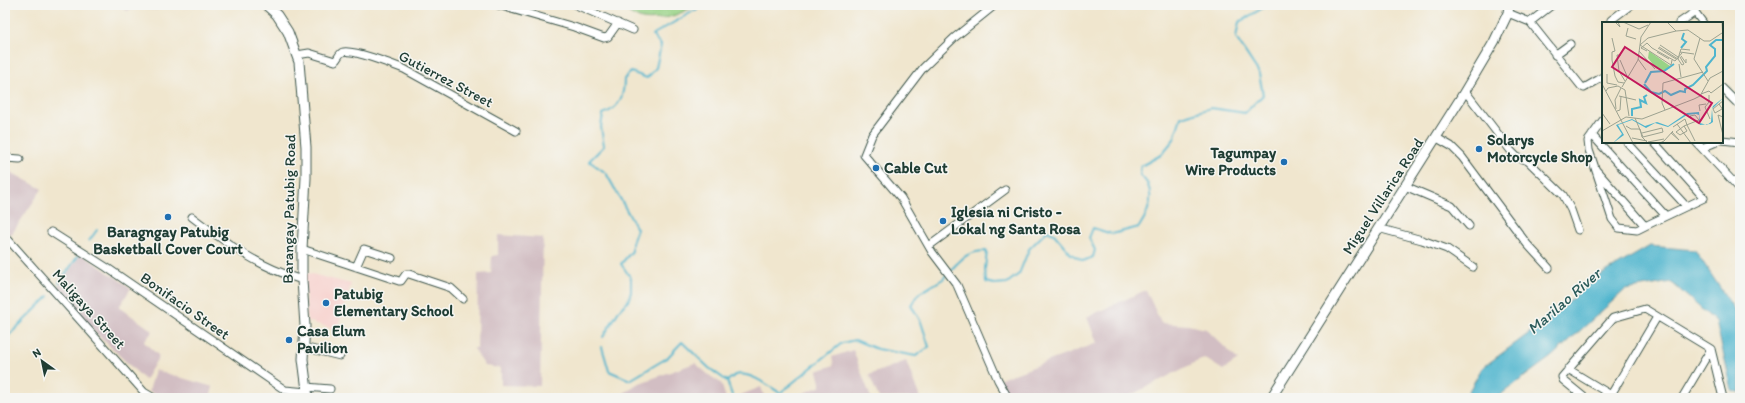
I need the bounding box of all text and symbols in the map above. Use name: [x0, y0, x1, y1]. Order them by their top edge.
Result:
inset map: [1602, 22, 1723, 143]
street label: Gutierrez Street: [396, 47, 497, 112]
place label: Solarys Motorcycle Shop: [1487, 131, 1593, 167]
street label: Barangay Patubig Road: [279, 134, 299, 284]
street label: Miguel Villarica Road: [1339, 134, 1428, 258]
place label: Tagumpay Wire Products: [1185, 144, 1277, 179]
marker: Solarys Motorcycle Shop: [1474, 144, 1484, 154]
marker: Tagumpay Wire Products: [1279, 157, 1289, 167]
place label: Cable Cut: [884, 159, 948, 177]
marker: Cable Cut: [871, 163, 881, 173]
place label: Iglesia ni Cristo - Lokal ng Santa Rosa: [951, 203, 1081, 239]
marker: Baragngay Patubig Basketball Cover Court: [163, 212, 173, 222]
marker: Iglesia ni Cristo - Lokal ng Santa Rosa: [938, 216, 948, 226]
place label: Baragngay Patubig Basketball Cover Court: [93, 223, 243, 258]
water label: Marilao River: [1523, 263, 1606, 338]
street label: Maligaya Street: [48, 265, 130, 353]
street label: Bonifacio Street: [137, 269, 233, 344]
place label: Patubig Elementary School: [334, 285, 454, 321]
marker: Patubig Elementary School: [321, 298, 331, 308]
place label: Casa Elum Pavilion: [297, 322, 366, 357]
marker: Casa Elum Pavilion: [284, 335, 294, 345]
north arrow: [22, 341, 62, 381]
text: N: [30, 346, 43, 361]

